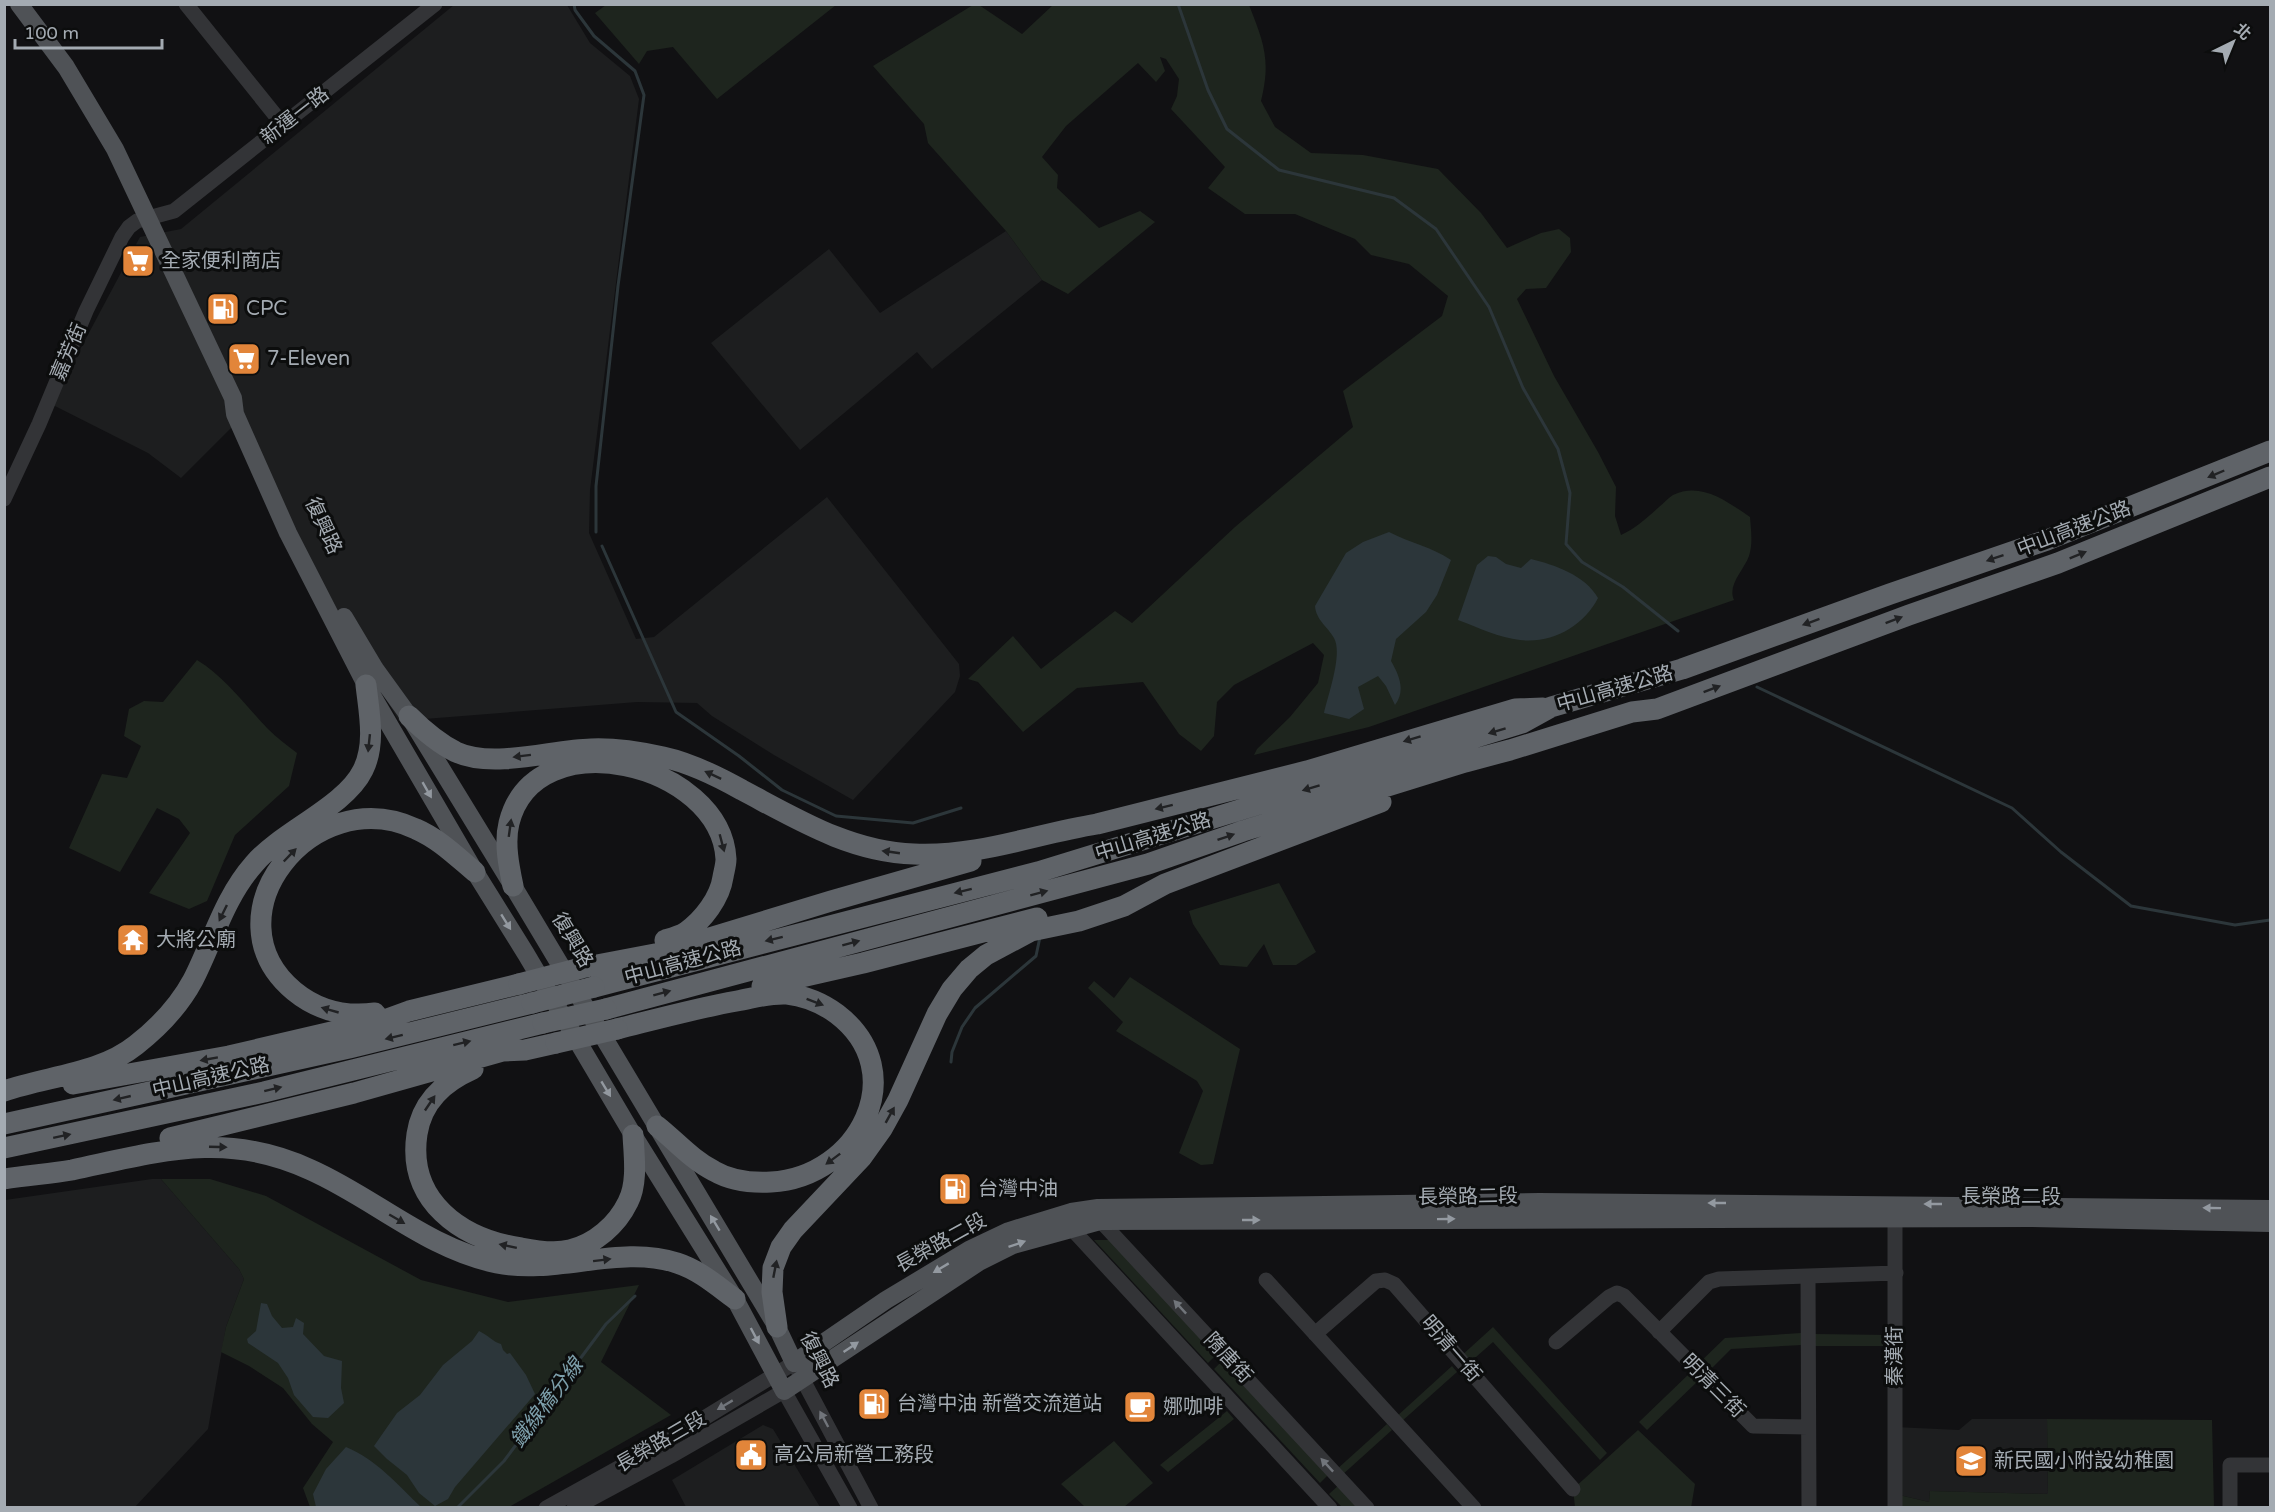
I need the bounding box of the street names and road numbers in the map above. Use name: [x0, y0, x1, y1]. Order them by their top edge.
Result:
street label: 新運一路: [256, 82, 334, 150]
street label: 嘉芳街: [46, 320, 92, 384]
street label: 復興路: [299, 494, 347, 558]
street label: 中山高速公路: [2014, 496, 2134, 562]
street label: 中山高速公路: [1554, 661, 1676, 717]
street label: 中山高速公路: [1092, 808, 1214, 866]
street label: 復興路: [546, 908, 598, 972]
street label: 中山高速公路: [622, 936, 744, 990]
street label: 中山高速公路: [150, 1053, 272, 1103]
street label: 長榮路二段: [1418, 1184, 1518, 1210]
street label: 長榮路二段: [1961, 1185, 2061, 1209]
street label: 長榮路二段: [891, 1208, 991, 1278]
street label: 明清一街: [1416, 1311, 1486, 1387]
street label: 秦漢街: [1883, 1326, 1907, 1386]
street label: 復興路: [795, 1328, 843, 1392]
street label: 隋唐街: [1199, 1328, 1257, 1388]
street label: 明清三街: [1676, 1349, 1750, 1423]
street label: 長榮路三段: [612, 1407, 710, 1477]

